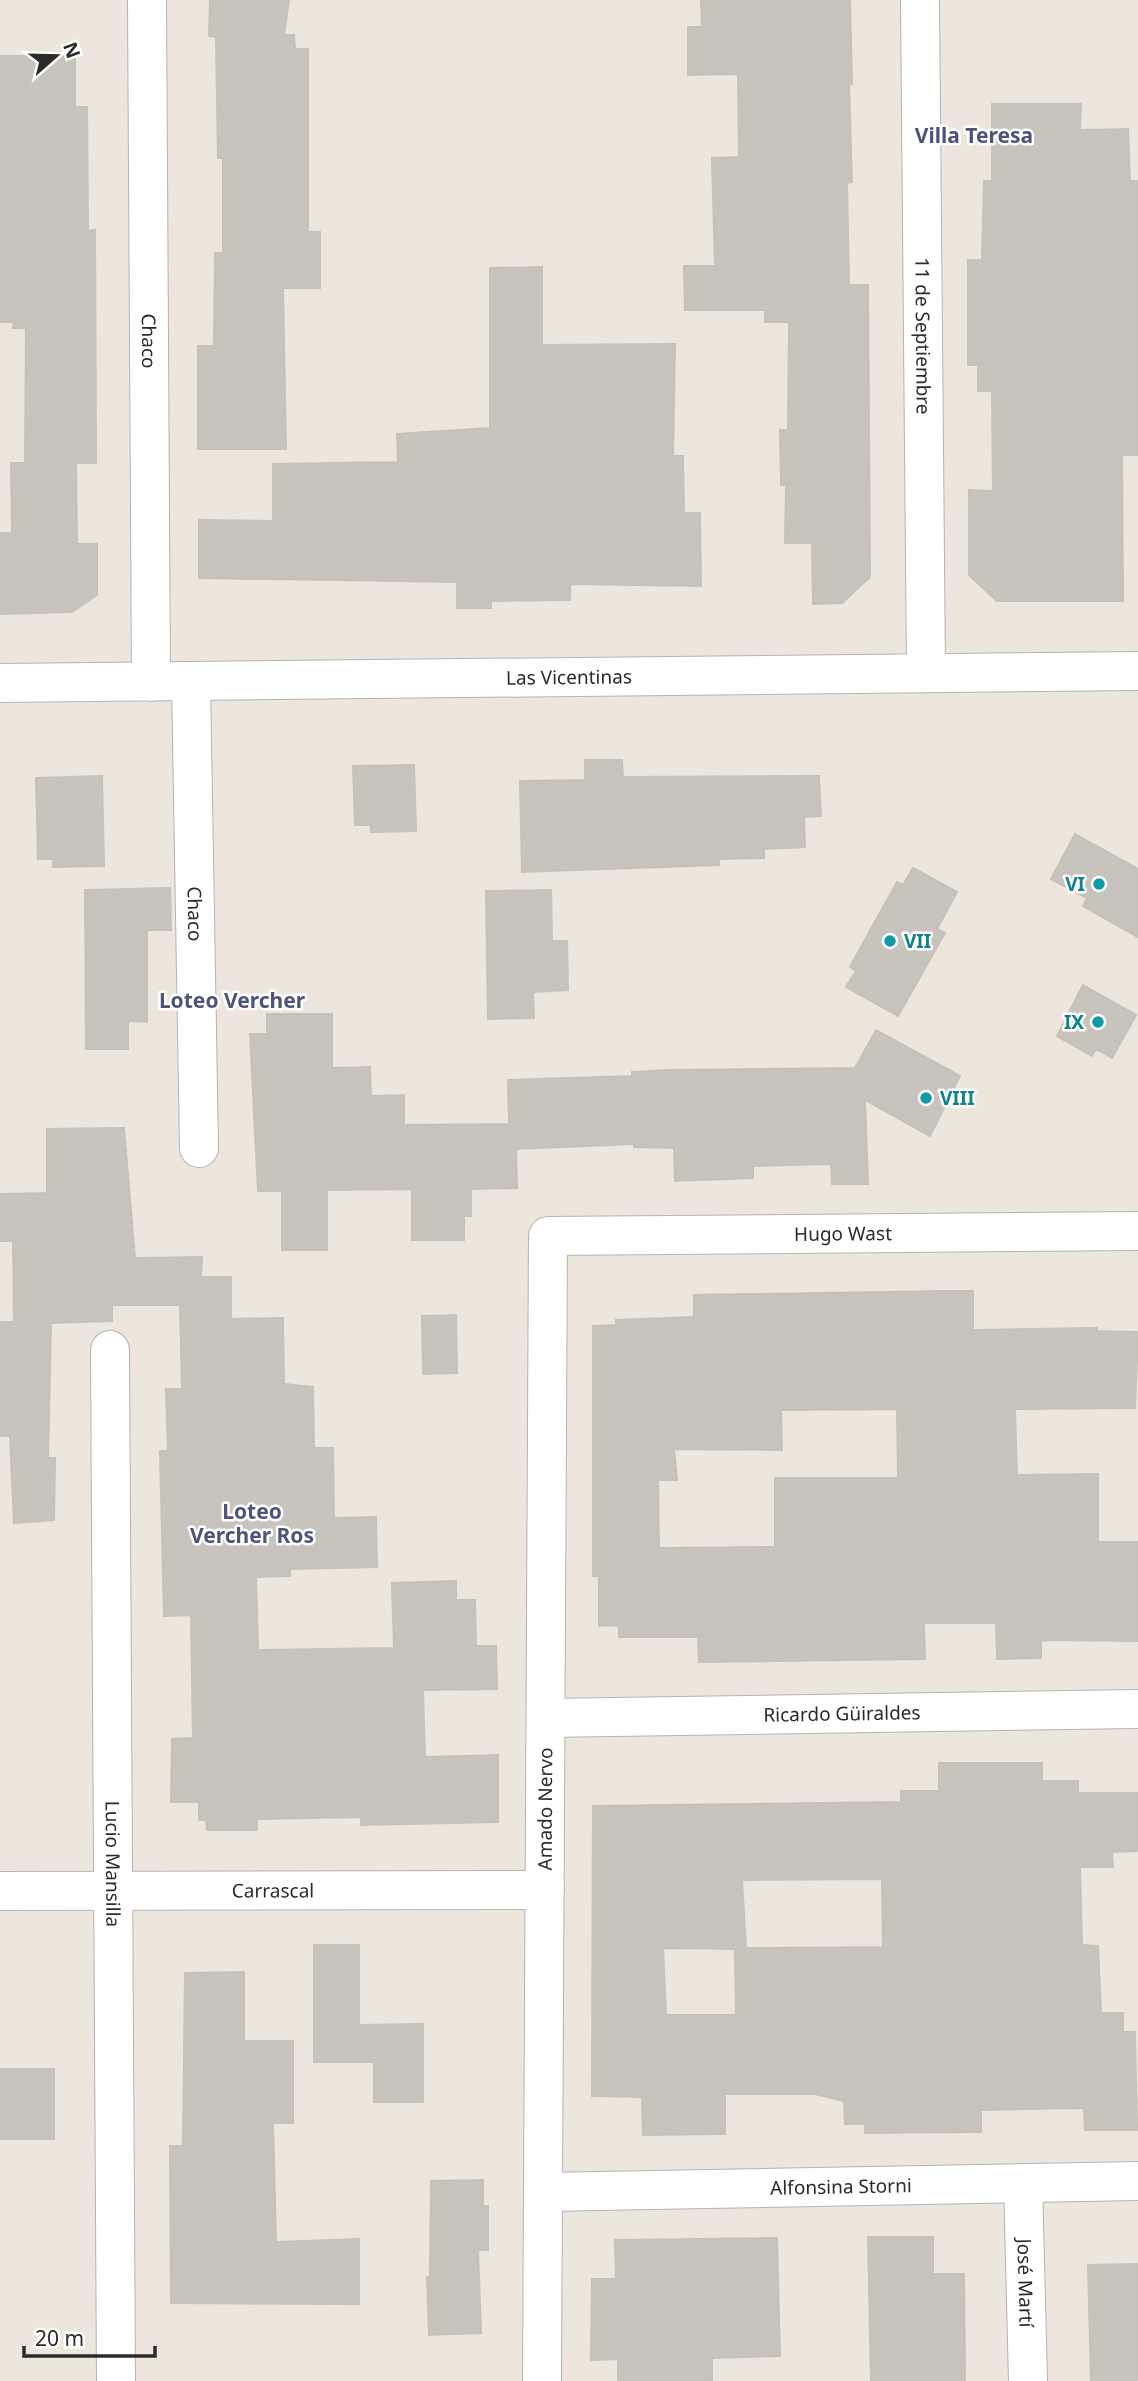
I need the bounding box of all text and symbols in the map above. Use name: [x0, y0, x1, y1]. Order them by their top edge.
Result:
north arrow: [21, 21, 91, 91]
text: N: [57, 38, 87, 62]
district label: Villa Teresa: [915, 121, 1033, 149]
street label: 11 de Septiembre: [909, 257, 937, 415]
street label: Chaco: [136, 313, 162, 369]
street label: Las Vicentinas: [506, 663, 632, 691]
place label: VI: [1065, 871, 1085, 897]
marker: VI: [1091, 876, 1107, 892]
street label: Chaco: [182, 886, 208, 942]
place label: VII: [904, 928, 931, 954]
marker: VII: [882, 933, 898, 949]
district label: Loteo Vercher: [159, 986, 306, 1014]
place label: IX: [1064, 1009, 1084, 1035]
marker: IX: [1090, 1014, 1106, 1030]
place label: VIII: [940, 1085, 975, 1111]
marker: VIII: [918, 1090, 934, 1106]
street label: Hugo Wast: [794, 1220, 892, 1247]
district label: Loteo Vercher Ros: [190, 1497, 314, 1549]
street label: Ricardo Güiraldes: [763, 1699, 921, 1728]
street label: Amado Nervo: [532, 1747, 558, 1871]
street label: Lucio Mansilla: [100, 1801, 126, 1927]
street label: Carrascal: [232, 1877, 314, 1904]
street label: Alfonsina Storni: [770, 2172, 912, 2201]
street label: José Martí: [1011, 2236, 1040, 2329]
scale bar: [24, 2314, 156, 2358]
text: 20 m: [35, 2324, 84, 2352]

